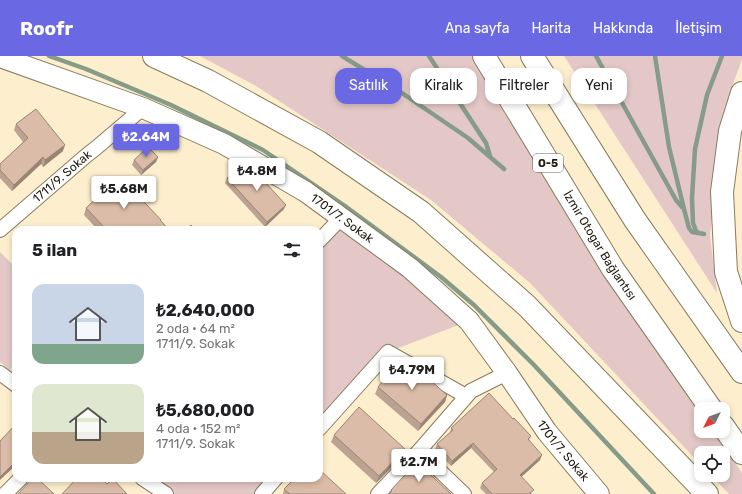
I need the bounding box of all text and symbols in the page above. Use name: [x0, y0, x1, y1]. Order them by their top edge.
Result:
text: Roofr: [20, 17, 73, 40]
text: Ana sayfa: [445, 20, 509, 37]
text: Harita: [531, 20, 571, 37]
text: Hakkında: [593, 20, 653, 37]
text: İletişim: [675, 20, 722, 37]
chip: Satılık: [335, 68, 402, 104]
chip: Kiralık: [410, 68, 477, 104]
chip: Filtreler: [485, 68, 563, 104]
chip: Yeni: [571, 68, 627, 104]
pin: ₺2.64M: [113, 124, 179, 158]
text: ₺2.64M: [122, 129, 170, 144]
street label: 1711/9. Sokak: [30, 147, 95, 206]
road number: O-5: [533, 154, 563, 172]
pin: ₺4.8M: [229, 158, 285, 192]
text: ₺4.8M: [237, 163, 277, 178]
pin: ₺5.68M: [91, 176, 157, 210]
text: ₺5.68M: [100, 181, 148, 196]
street label: İzmir Otogar Bağlantısı: [560, 188, 639, 303]
street label: 1701/7. Sokak: [308, 191, 377, 246]
icon: filters: [281, 239, 303, 261]
text: 5 ilan: [32, 240, 77, 260]
icon: home: [64, 300, 112, 348]
text: ₺2,640,000: [156, 300, 255, 320]
text: 2 oda · 64 m²: [156, 321, 235, 336]
text: 1711/9. Sokak: [156, 336, 235, 351]
pin: ₺4.79M: [379, 357, 445, 391]
text: ₺4.79M: [389, 362, 435, 377]
icon: home: [64, 400, 112, 448]
text: ₺5,680,000: [156, 400, 255, 420]
north arrow: [694, 402, 730, 438]
map controls: [694, 402, 730, 482]
street label: 1701/7. Sokak: [534, 418, 593, 485]
text: 4 oda · 152 m²: [156, 421, 240, 436]
text: 1711/9. Sokak: [156, 436, 235, 451]
button: locate: [694, 446, 730, 482]
pin: ₺2.7M: [391, 449, 447, 483]
text: ₺2.7M: [400, 454, 438, 469]

